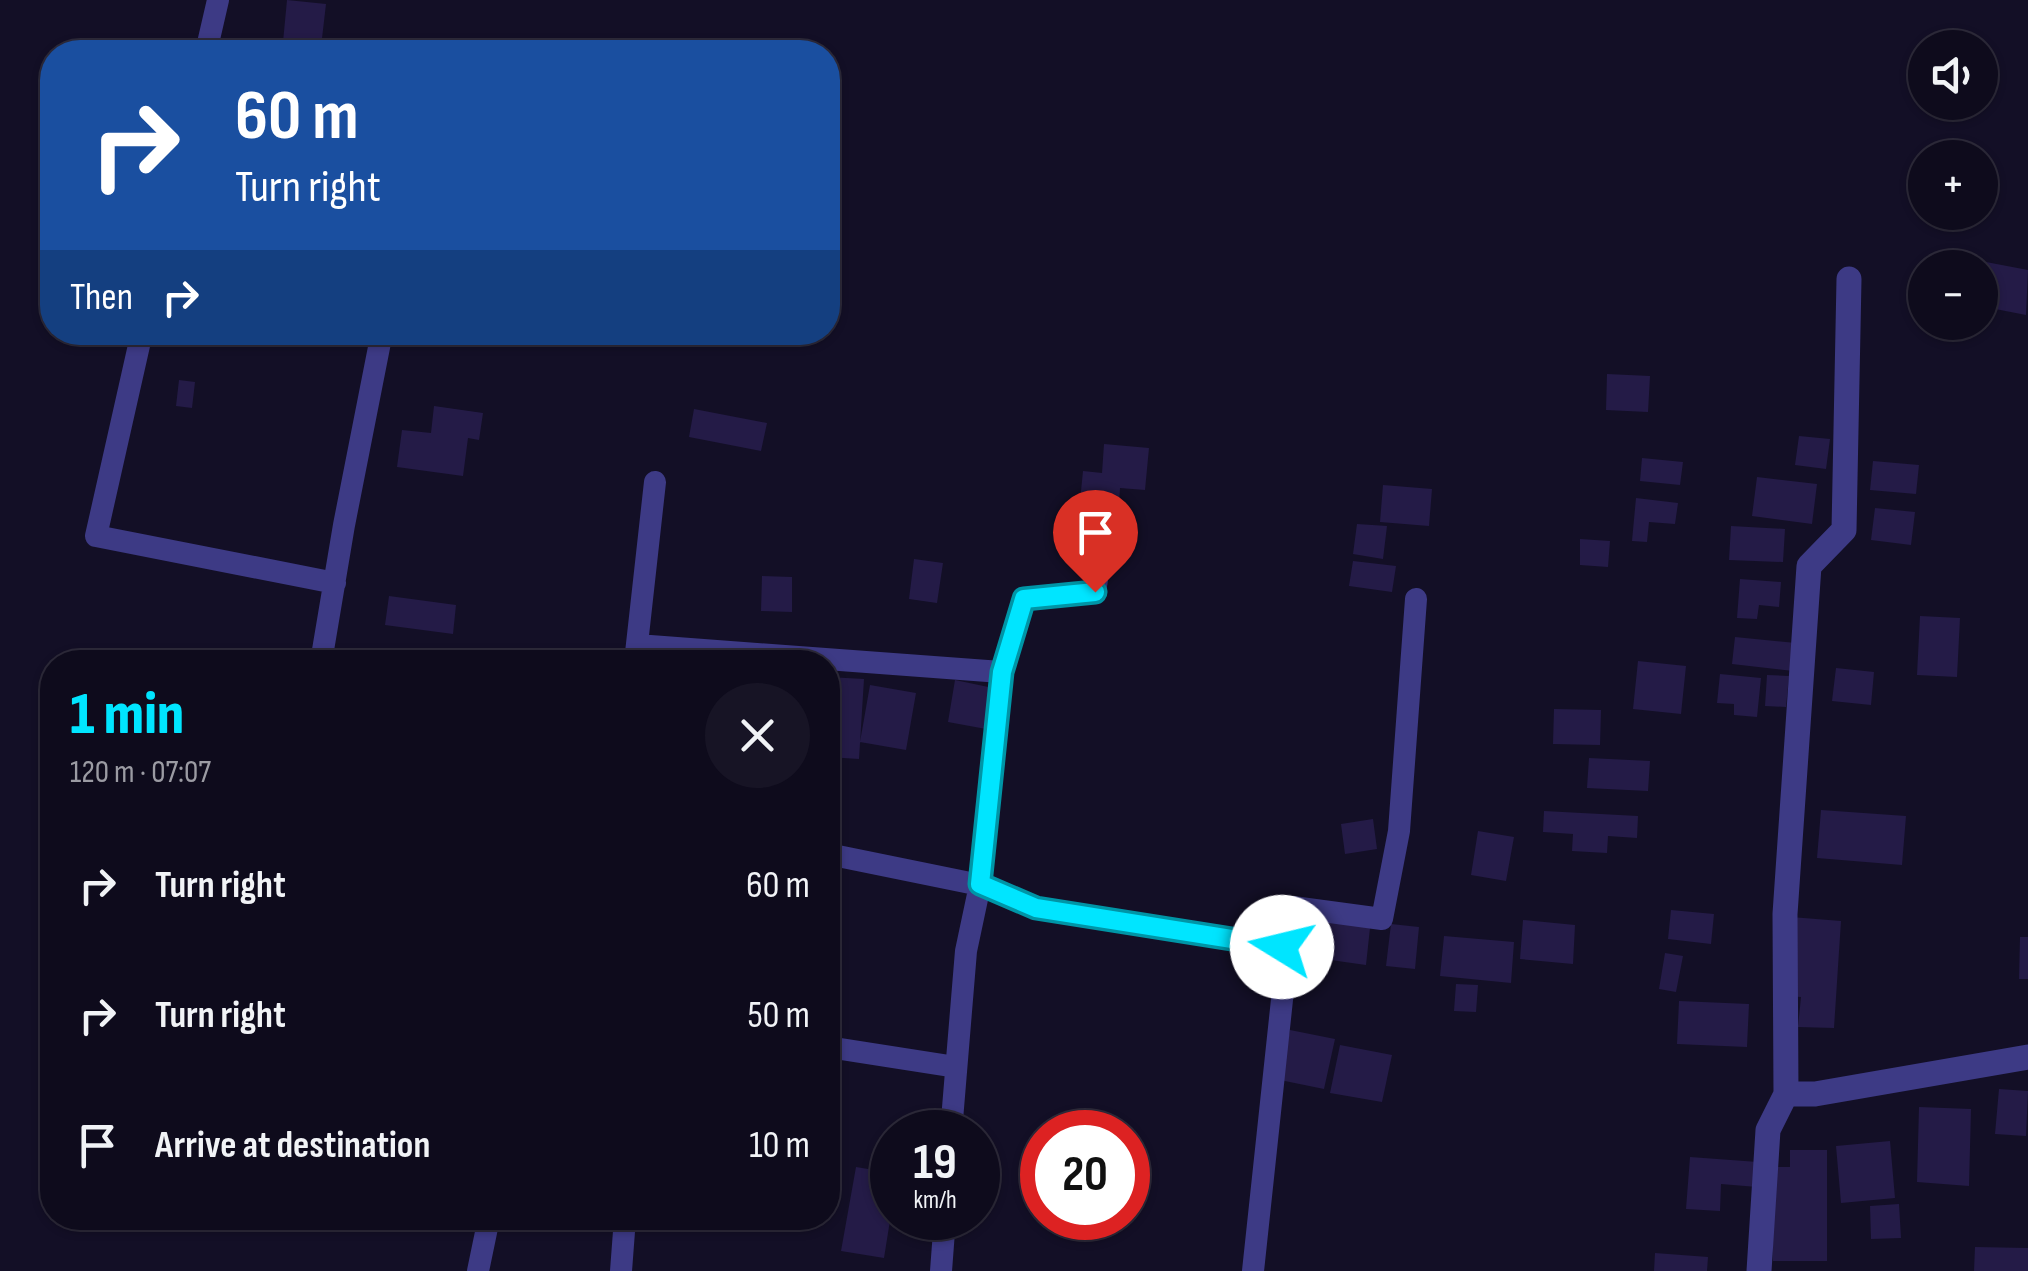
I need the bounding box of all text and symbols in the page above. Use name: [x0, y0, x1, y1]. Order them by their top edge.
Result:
map controls: [1908, 30, 1998, 340]
button: sound: [1908, 30, 1998, 120]
text: 60 m: [235, 75, 359, 159]
icon: right: [70, 80, 200, 210]
button: +: [1908, 140, 1998, 230]
text: Turn right: [235, 160, 381, 215]
button: −: [1908, 250, 1998, 340]
icon: right: [153, 270, 208, 325]
text: Then: [70, 275, 133, 320]
pin: [1053, 490, 1138, 593]
icon: arrive: [1068, 505, 1123, 560]
text: 1 min: [70, 679, 184, 751]
button: close: [705, 683, 810, 788]
text: 120 m · 07:07: [70, 753, 211, 792]
icon: right: [70, 858, 125, 913]
text: Turn right: [155, 863, 286, 908]
text: 60 m: [746, 863, 810, 908]
position arrow: [1230, 895, 1334, 999]
icon: right: [70, 988, 125, 1043]
text: Turn right: [155, 993, 286, 1038]
text: 50 m: [747, 993, 810, 1038]
speed limit sign: 20: [1020, 1110, 1150, 1240]
icon: arrive: [70, 1118, 125, 1173]
text: Arrive at destination: [155, 1123, 430, 1168]
text: 10 m: [749, 1123, 810, 1168]
text: 19: [913, 1133, 957, 1193]
text: km/h: [913, 1185, 957, 1216]

